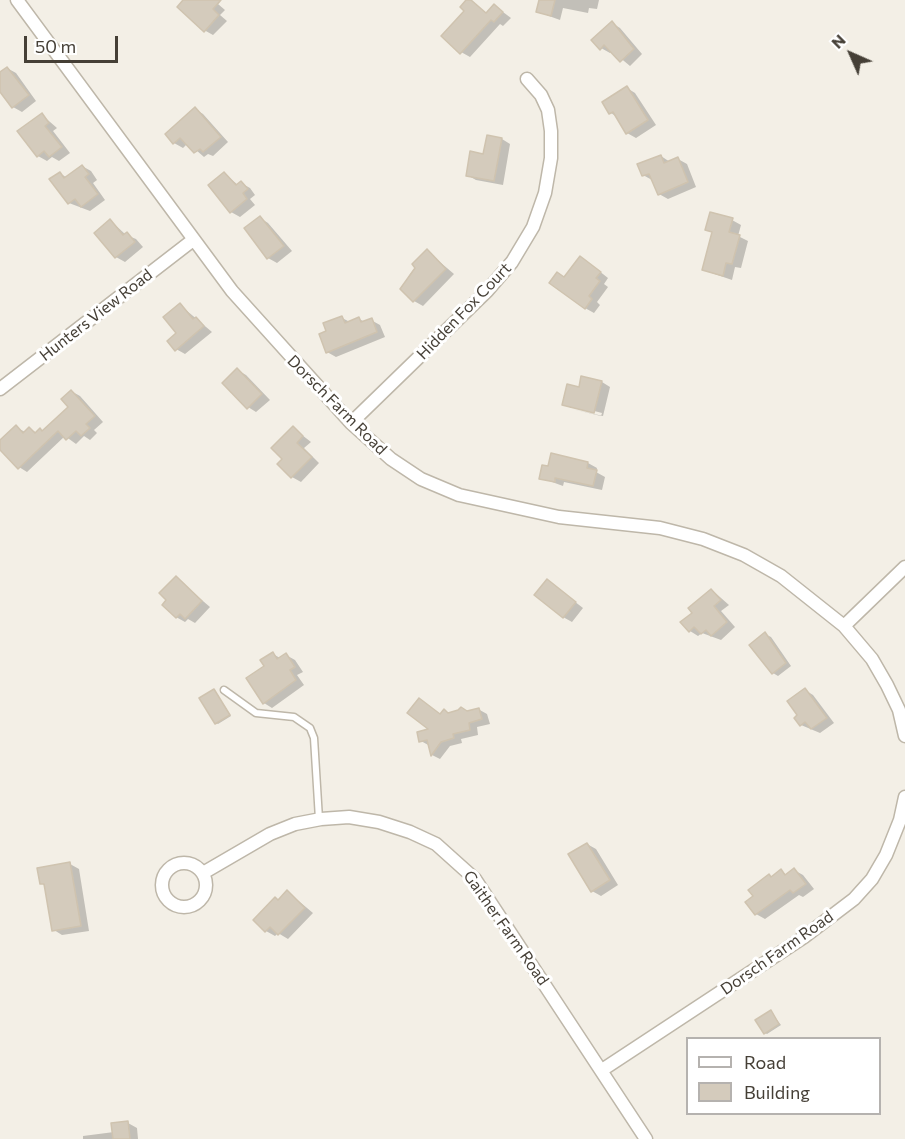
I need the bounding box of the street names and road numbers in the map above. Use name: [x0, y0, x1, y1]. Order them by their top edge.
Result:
street label: Hidden Fox Court: [413, 259, 515, 363]
street label: Hunters View Road: [36, 265, 156, 365]
street label: Dorsch Farm Road: [283, 351, 391, 459]
street label: Gaither Farm Road: [459, 867, 553, 989]
street label: Dorsch Farm Road: [717, 907, 837, 999]

